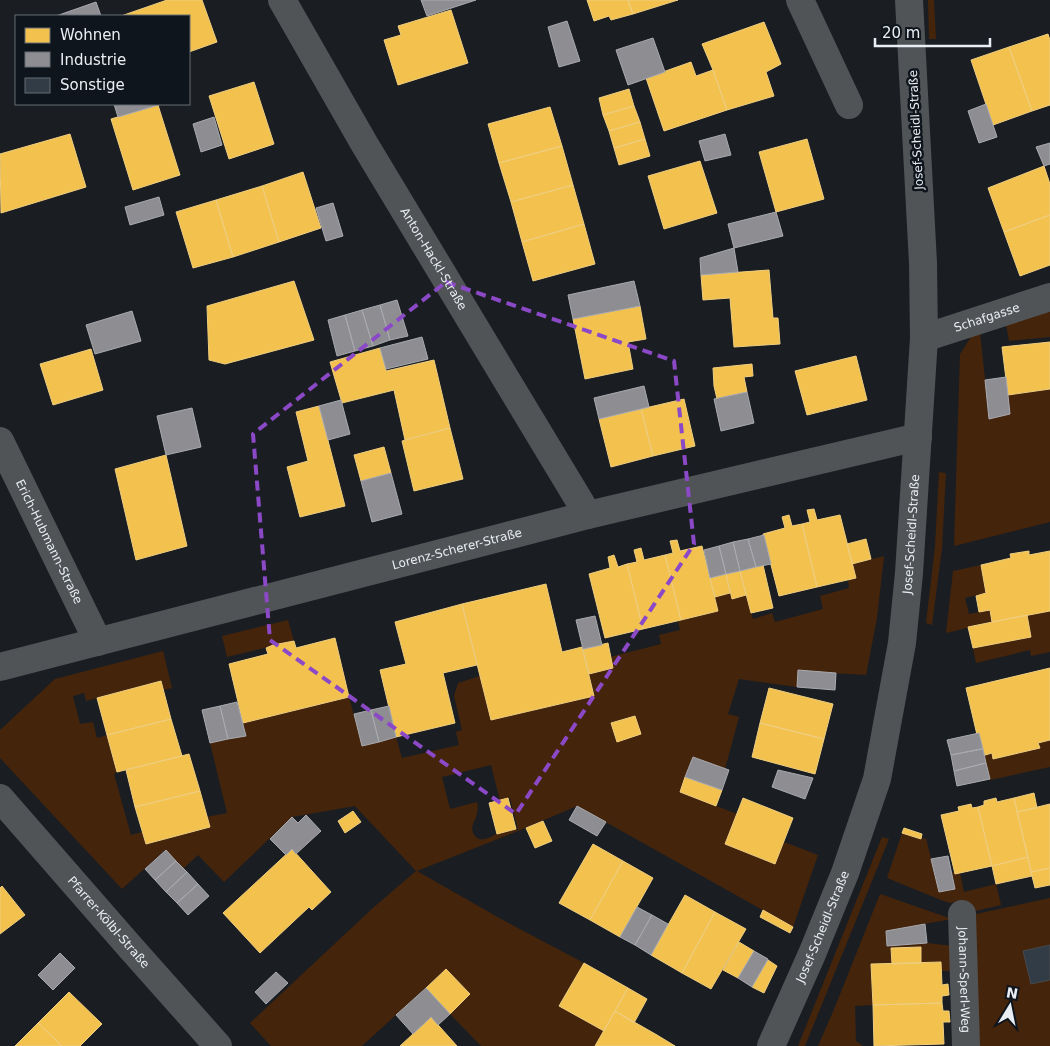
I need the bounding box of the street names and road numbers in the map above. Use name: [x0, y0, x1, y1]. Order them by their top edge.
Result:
street label: Josef-Scheidl-Straße: [906, 70, 926, 191]
street label: Anton-Hackl-Straße: [397, 205, 470, 313]
street label: Schafgasse: [952, 300, 1021, 335]
street label: Josef-Scheidl-Straße: [900, 474, 922, 596]
street label: Erich-Hubmann-Straße: [13, 477, 85, 606]
street label: Lorenz-Scherer-Straße: [391, 525, 523, 572]
street label: Josef-Scheidl-Straße: [793, 869, 852, 986]
street label: Pfarrer-Kölbl-Straße: [65, 874, 152, 971]
street label: Johann-Sperl-Weg: [955, 926, 973, 1033]

